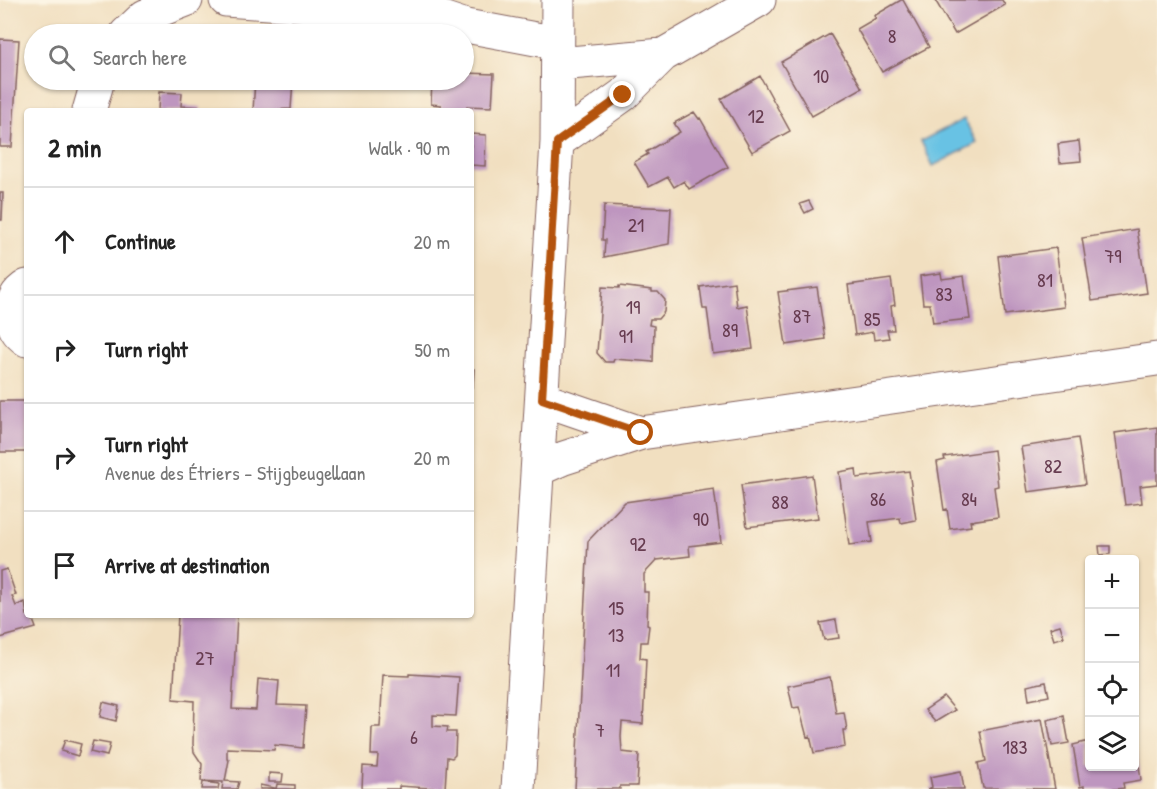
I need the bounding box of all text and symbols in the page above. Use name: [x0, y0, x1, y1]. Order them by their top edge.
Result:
house number: 8: [888, 22, 896, 49]
search box: [24, 24, 474, 90]
icon: search: [45, 41, 78, 74]
text: Search here: [93, 42, 187, 72]
house number: 10: [813, 62, 829, 89]
route end: [609, 81, 635, 107]
house number: 12: [748, 102, 765, 129]
text: 2 min: [48, 130, 101, 165]
text: Walk · 90 m: [369, 134, 450, 161]
house number: 21: [628, 211, 644, 238]
icon: ahead: [48, 225, 81, 258]
text: Continue: [105, 226, 176, 256]
text: 20 m: [413, 228, 450, 255]
house number: 79: [1104, 242, 1122, 269]
house number: 81: [1037, 266, 1053, 293]
house number: 83: [935, 280, 953, 307]
house number: 19: [626, 293, 640, 320]
house number: 87: [793, 302, 811, 329]
house number: 85: [863, 305, 881, 332]
house number: 89: [722, 316, 738, 343]
house number: 91: [619, 322, 633, 349]
icon: right: [48, 333, 81, 366]
text: Turn right: [105, 334, 188, 364]
text: 50 m: [414, 336, 450, 363]
route start: [627, 419, 653, 445]
text: Turn right: [105, 429, 188, 459]
icon: right: [48, 441, 81, 474]
text: 20 m: [413, 444, 450, 471]
house number: 82: [1044, 452, 1063, 479]
text: Avenue des Étriers - Stijgbeugellaan: [105, 459, 365, 486]
house number: 86: [870, 485, 886, 512]
house number: 84: [961, 485, 977, 512]
house number: 88: [771, 488, 789, 515]
house number: 90: [693, 505, 709, 532]
house number: 92: [630, 530, 647, 557]
icon: arrive: [48, 549, 81, 582]
text: Arrive at destination: [105, 550, 270, 580]
map controls: [1085, 555, 1139, 771]
button: +: [1085, 555, 1139, 609]
house number: 15: [608, 594, 624, 621]
button: −: [1085, 609, 1139, 663]
house number: 13: [608, 621, 624, 648]
house number: 27: [195, 644, 215, 671]
house number: 11: [606, 656, 620, 683]
button: locate: [1085, 663, 1139, 717]
house number: 7: [595, 716, 605, 743]
button: layers: [1085, 717, 1139, 771]
house number: 6: [410, 723, 418, 750]
house number: 183: [1003, 733, 1027, 760]

